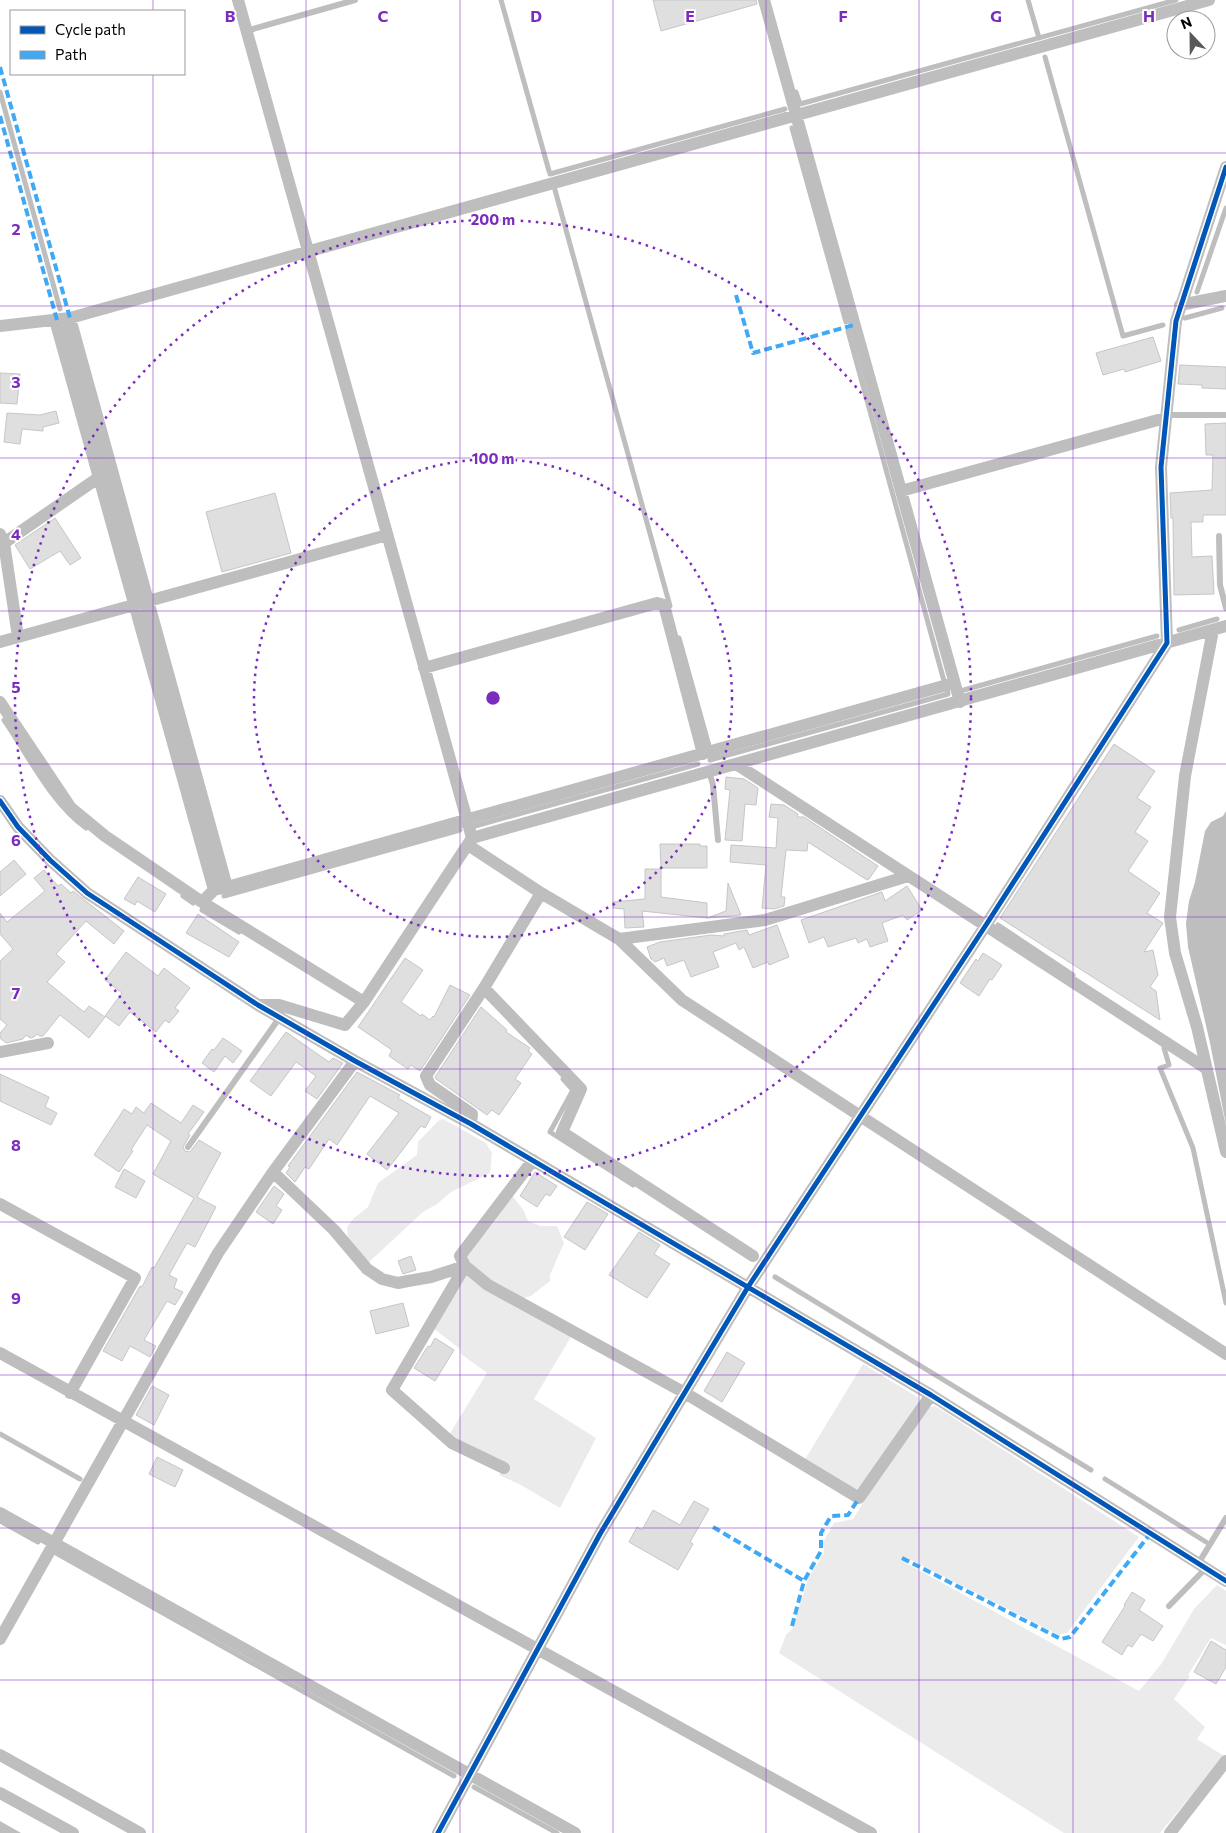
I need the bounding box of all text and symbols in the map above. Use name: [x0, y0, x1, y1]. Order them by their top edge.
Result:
text: B: [225, 6, 236, 25]
text: C: [378, 6, 389, 25]
text: D: [530, 6, 542, 25]
text: E: [685, 6, 695, 25]
text: F: [838, 6, 848, 25]
text: G: [990, 6, 1002, 25]
text: H: [1143, 6, 1155, 25]
legend: [10, 10, 185, 75]
north arrow: [1166, 10, 1216, 60]
text: N: [1178, 13, 1194, 32]
text: Cycle path: [55, 20, 126, 38]
text: Path: [55, 45, 87, 63]
text: 200 m: [471, 210, 515, 228]
text: 2: [11, 219, 21, 238]
text: 3: [11, 372, 21, 391]
text: 100 m: [472, 449, 514, 467]
text: 4: [11, 524, 21, 543]
text: 5: [11, 677, 21, 696]
centre of rings: [484, 689, 502, 707]
text: 6: [11, 830, 21, 849]
text: 7: [12, 983, 21, 1002]
text: 8: [11, 1135, 21, 1154]
text: 9: [11, 1288, 21, 1307]

